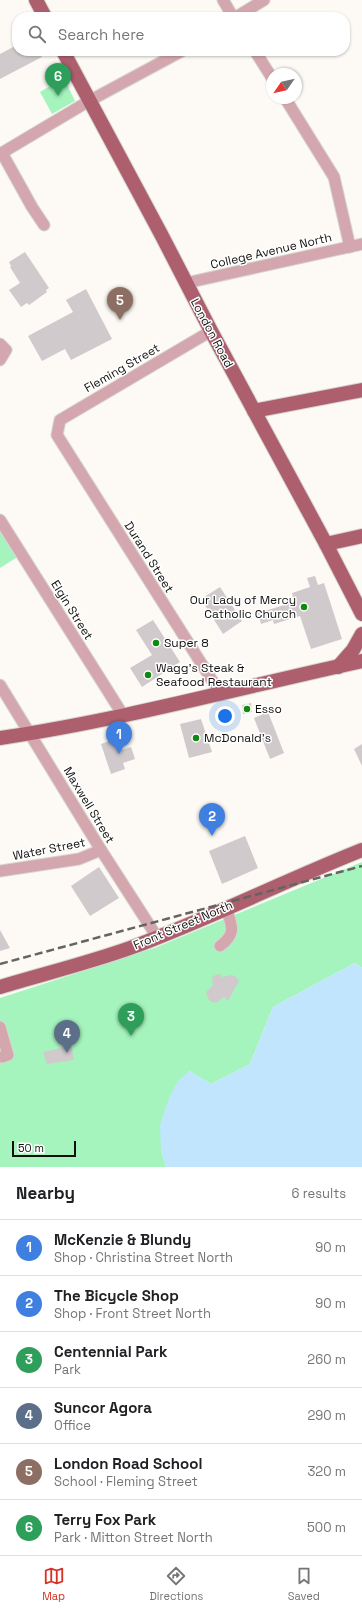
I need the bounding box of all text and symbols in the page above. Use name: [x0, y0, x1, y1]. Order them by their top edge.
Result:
search box: [12, 12, 350, 56]
icon: search: [26, 23, 48, 45]
text: Search here: [58, 25, 144, 44]
pin: 6: [45, 63, 71, 96]
north arrow: [266, 68, 302, 104]
street label: College Avenue North: [209, 229, 333, 273]
pin: 5: [107, 287, 133, 320]
street label: London Road: [187, 296, 237, 370]
street label: Fleming Street: [81, 340, 163, 396]
street label: Durand Street: [121, 518, 177, 596]
street label: Elgin Street: [47, 577, 97, 643]
place label: Our Lady of Mercy Catholic Church: [190, 592, 296, 622]
marker: Our Lady of Mercy Catholic Church: [299, 602, 309, 612]
place label: Super 8: [164, 635, 209, 651]
marker: Super 8: [151, 638, 161, 648]
place label: Wagg's Steak & Seafood Restaurant: [156, 660, 272, 690]
marker: Wagg's Steak & Seafood Restaurant: [143, 670, 153, 680]
place label: Esso: [255, 701, 282, 717]
marker: Esso: [242, 704, 252, 714]
your location: [215, 706, 235, 726]
pin: 1: [106, 721, 132, 754]
place label: McDonald's: [204, 730, 271, 746]
marker: McDonald's: [191, 733, 201, 743]
street label: Maxwell Street: [60, 764, 118, 846]
pin: 2: [199, 803, 225, 836]
street label: Water Street: [11, 834, 87, 864]
street label: Front Street North: [131, 897, 235, 953]
pin: 3: [118, 1003, 144, 1036]
pin: 4: [54, 1020, 80, 1053]
scale bar: [12, 1139, 76, 1158]
text: 50 m: [18, 1141, 44, 1155]
text: Nearby: [16, 1182, 75, 1204]
text: 6 results: [292, 1185, 346, 1202]
text: McKenzie & Blundy: [54, 1230, 191, 1249]
text: 1: [26, 1239, 32, 1256]
text: 90 m: [315, 1239, 346, 1256]
text: Shop · Christina Street North: [54, 1249, 233, 1266]
text: The Bicycle Shop: [54, 1286, 179, 1305]
text: 2: [25, 1295, 33, 1312]
text: 90 m: [315, 1295, 346, 1312]
text: Shop · Front Street North: [54, 1305, 211, 1322]
text: Centennial Park: [54, 1342, 168, 1361]
text: 3: [25, 1351, 33, 1368]
text: 260 m: [307, 1351, 346, 1368]
text: Park: [54, 1361, 81, 1378]
text: Suncor Agora: [54, 1398, 152, 1417]
text: 4: [25, 1407, 33, 1424]
text: 290 m: [307, 1407, 346, 1424]
text: Office: [54, 1417, 91, 1434]
text: London Road School: [54, 1454, 202, 1473]
text: 5: [25, 1463, 33, 1480]
text: 320 m: [307, 1463, 346, 1480]
text: School · Fleming Street: [54, 1473, 198, 1490]
text: Terry Fox Park: [54, 1510, 156, 1529]
text: 6: [25, 1519, 33, 1536]
text: 500 m: [307, 1519, 346, 1536]
text: Park · Mitton Street North: [54, 1529, 213, 1546]
tab: Map: [42, 1565, 65, 1603]
tab: Directions: [149, 1565, 203, 1603]
tab: Saved: [288, 1565, 320, 1603]

